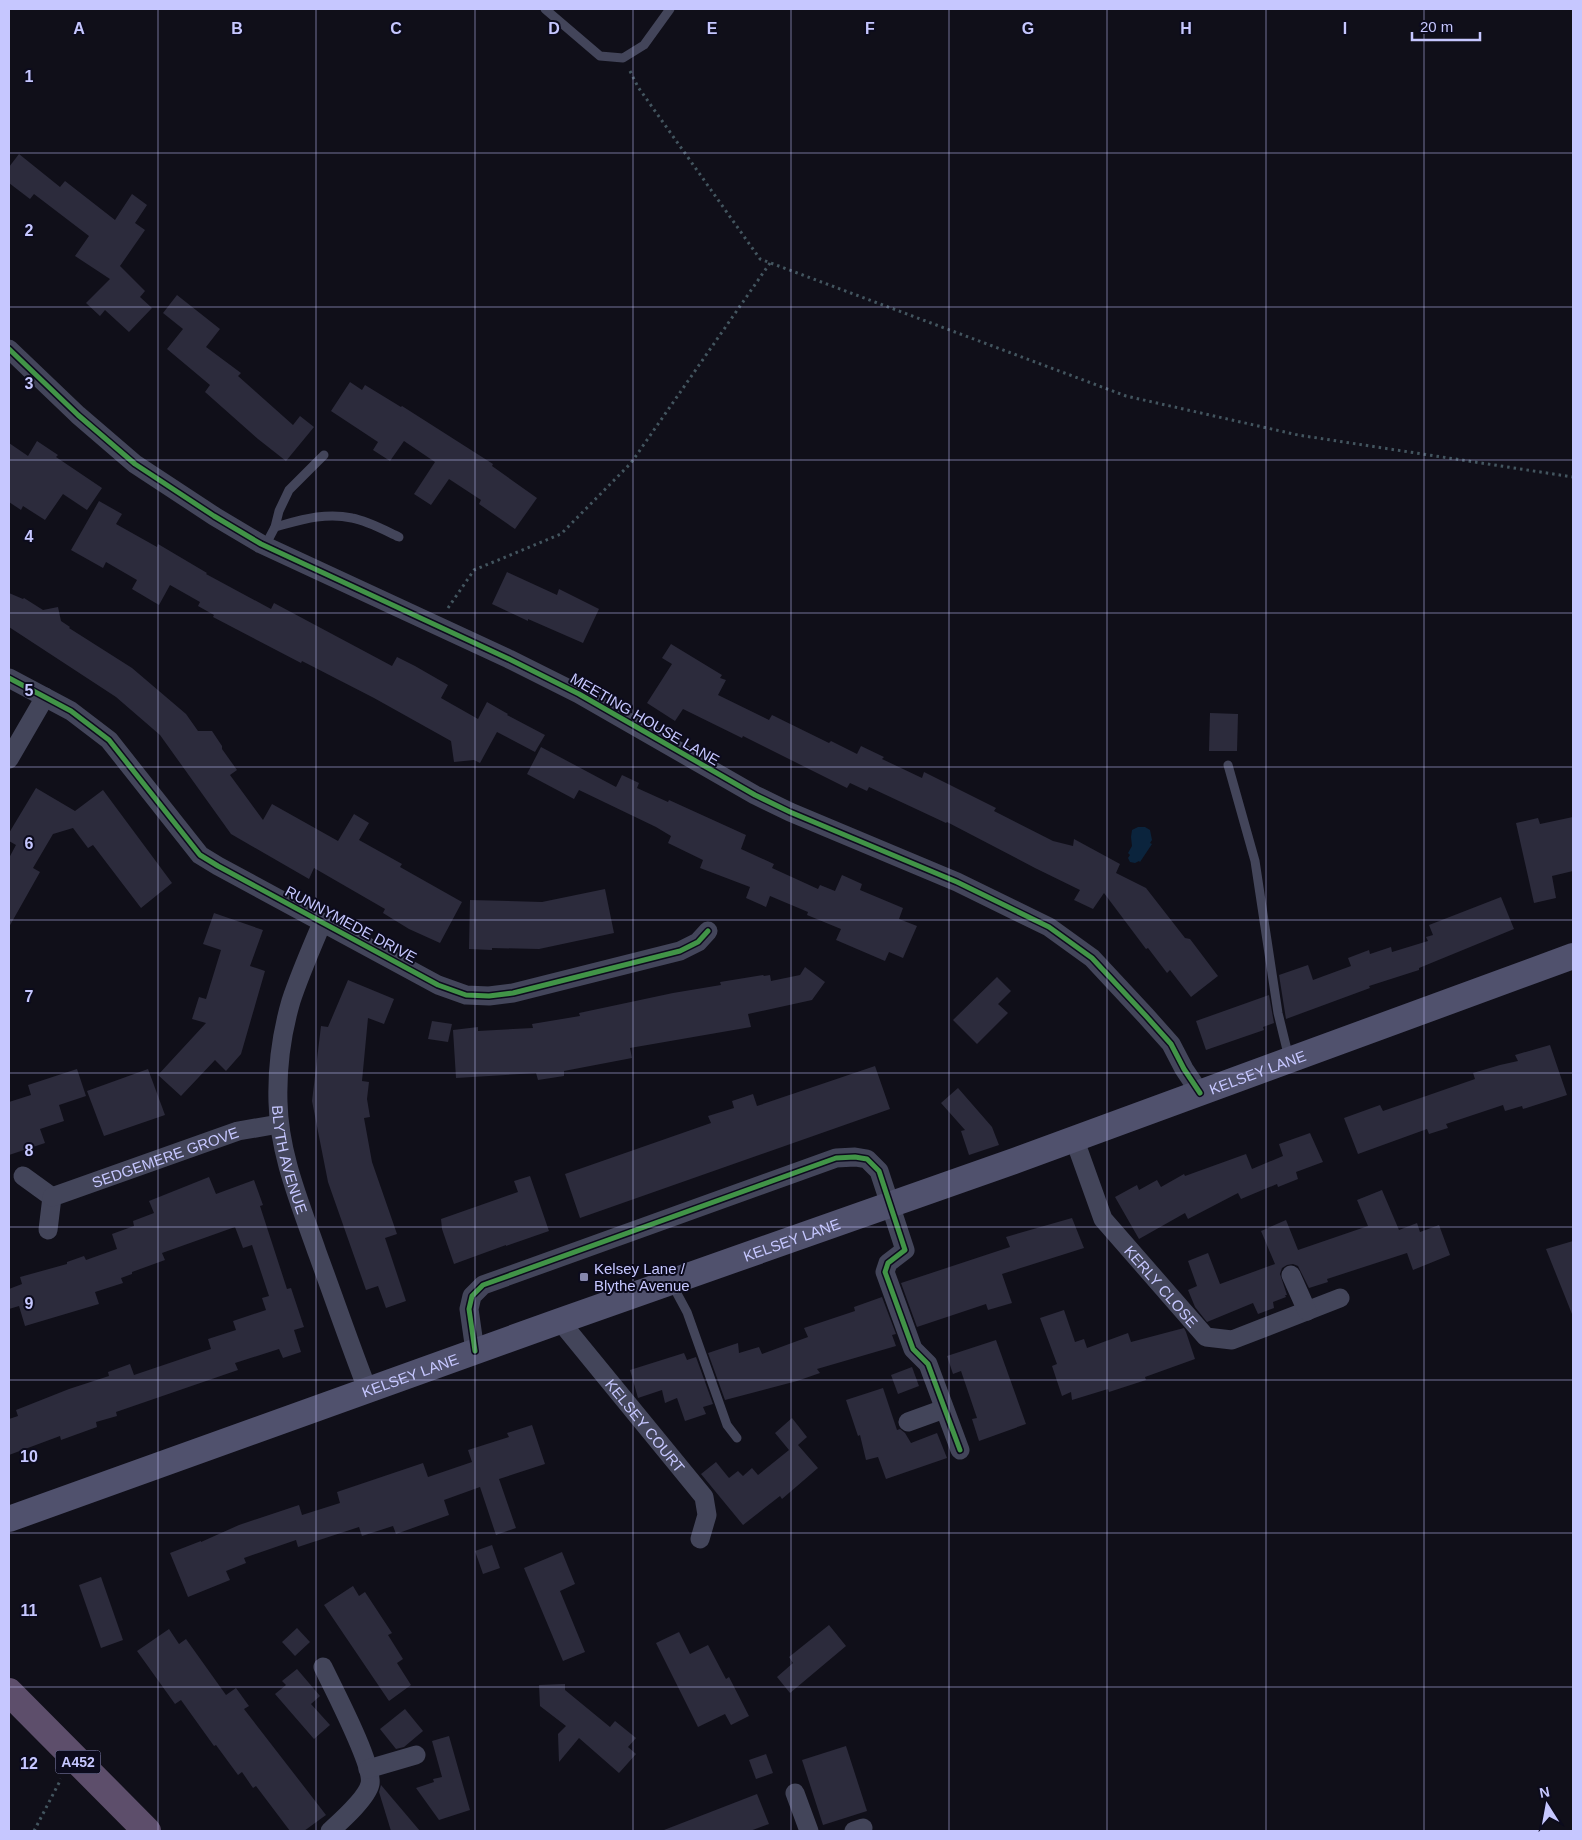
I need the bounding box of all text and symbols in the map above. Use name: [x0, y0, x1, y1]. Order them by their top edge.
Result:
scale bar: [1412, 10, 1480, 42]
text: 20 m: [1420, 18, 1453, 35]
text: A: [73, 20, 85, 37]
text: B: [231, 20, 243, 37]
text: C: [390, 20, 402, 37]
text: D: [548, 20, 560, 37]
text: E: [707, 20, 718, 37]
text: F: [865, 20, 875, 37]
text: G: [1022, 20, 1034, 37]
text: H: [1180, 20, 1192, 37]
text: I: [1343, 20, 1347, 37]
text: 1: [25, 68, 34, 85]
text: 2: [25, 222, 34, 239]
text: 3: [25, 375, 34, 392]
text: 4: [25, 528, 34, 545]
street label: MEETING HOUSE LANE: [567, 669, 723, 769]
text: 5: [25, 682, 34, 699]
text: 6: [25, 835, 34, 852]
street label: RUNNYMEDE DRIVE: [282, 882, 420, 966]
text: 7: [25, 988, 34, 1005]
street label: KELSEY LANE: [1207, 1046, 1308, 1097]
street label: BLYTH AVENUE: [270, 1105, 311, 1216]
street label: SEDGEMERE GROVE: [90, 1123, 241, 1191]
text: 8: [25, 1142, 34, 1159]
street label: KELSEY LANE: [741, 1215, 842, 1264]
street label: KERLY CLOSE: [1121, 1242, 1202, 1330]
place label: Kelsey Lane / Blythe Avenue: [594, 1260, 690, 1294]
marker: Kelsey Lane / Blythe Avenue: [578, 1271, 590, 1283]
text: 9: [25, 1295, 34, 1312]
street label: KELSEY LANE: [359, 1350, 461, 1400]
street label: KELSEY COURT: [602, 1375, 689, 1476]
text: 10: [20, 1448, 38, 1465]
text: 11: [21, 1602, 38, 1619]
road number: A452: [56, 1750, 100, 1774]
text: 12: [20, 1755, 38, 1772]
north arrow: [1522, 1780, 1572, 1830]
text: N: [1538, 1783, 1551, 1801]

